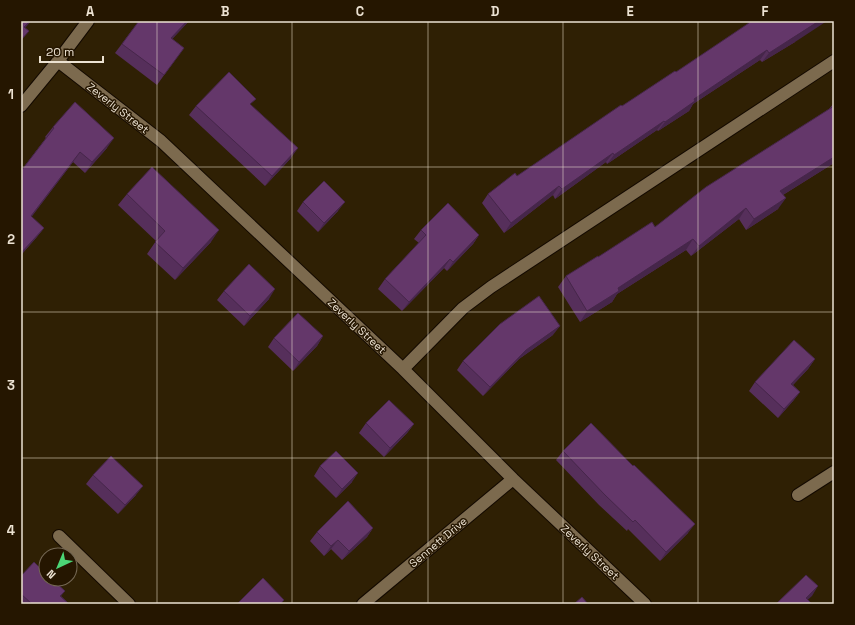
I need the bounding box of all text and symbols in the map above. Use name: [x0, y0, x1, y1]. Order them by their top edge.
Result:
text: A: [86, 3, 95, 20]
text: B: [221, 3, 230, 20]
text: C: [356, 3, 364, 20]
text: D: [491, 3, 500, 20]
text: E: [626, 3, 634, 20]
text: F: [762, 3, 769, 20]
scale bar: [40, 38, 103, 64]
text: 20 m: [46, 44, 74, 60]
street label: Zeverly Street: [84, 79, 152, 137]
text: 1: [8, 86, 14, 103]
text: 2: [7, 231, 15, 248]
street label: Zeverly Street: [325, 295, 389, 357]
text: 3: [7, 377, 15, 394]
street label: Sennett Drive: [406, 514, 470, 570]
street label: Zeverly Street: [558, 521, 622, 583]
text: 4: [7, 522, 15, 539]
north arrow: [38, 547, 78, 587]
text: N: [44, 567, 59, 582]

